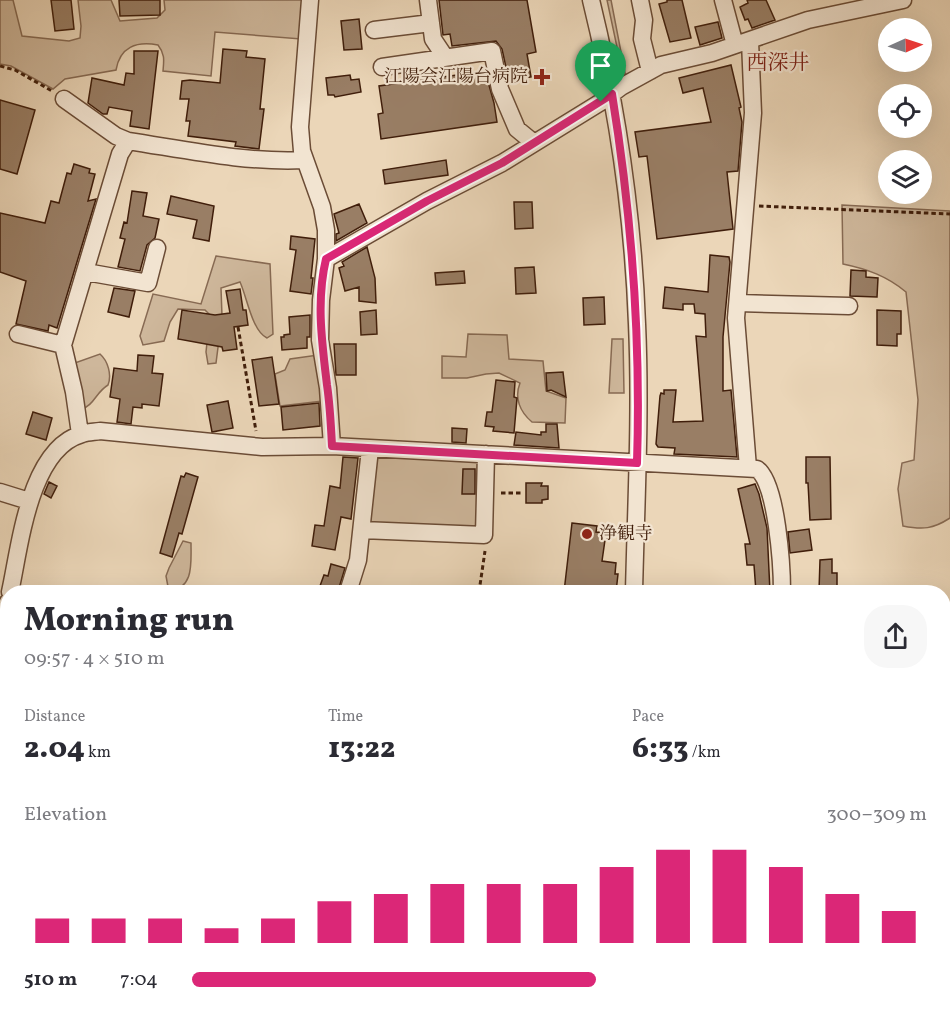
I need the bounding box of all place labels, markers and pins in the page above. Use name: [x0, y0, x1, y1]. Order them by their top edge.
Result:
pin: [575, 40, 626, 102]
place label: 江陽会江陽台病院: [384, 65, 528, 90]
marker: 江陽会江陽台病院: [533, 68, 551, 86]
place label: 浄観寺: [599, 522, 653, 547]
marker: 浄観寺: [580, 527, 594, 541]

